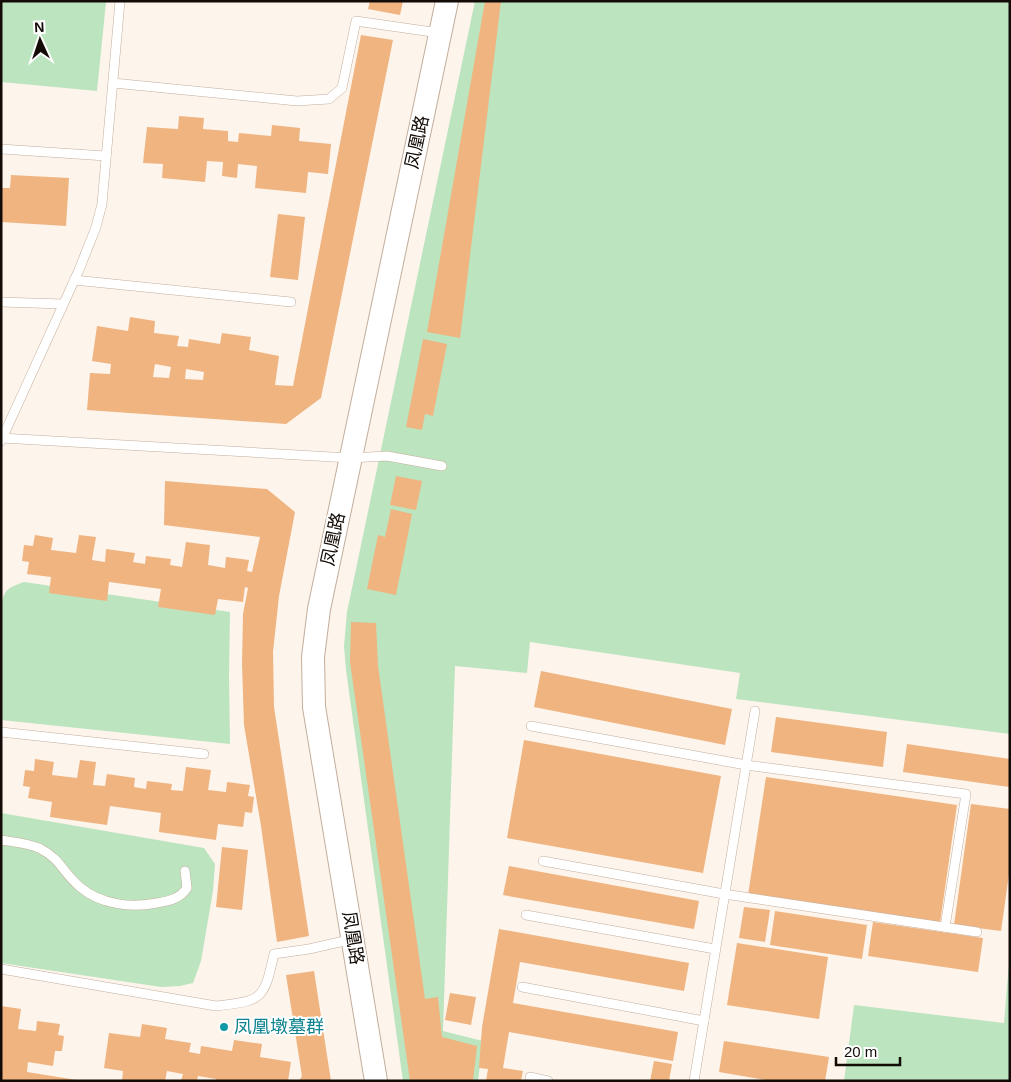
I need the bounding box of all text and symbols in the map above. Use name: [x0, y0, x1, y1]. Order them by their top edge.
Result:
north arrow: [15, 15, 65, 65]
text: N: [34, 19, 45, 35]
street label: 凤凰路: [402, 114, 432, 170]
street label: 凤凰路: [318, 511, 348, 567]
street label: 凤凰路: [339, 910, 367, 966]
place label: 凤凰墩墓群: [234, 1017, 324, 1037]
marker: 凤凰墩墓群: [218, 1021, 230, 1033]
scale bar: [836, 1034, 900, 1066]
text: 20 m: [844, 1043, 877, 1060]

